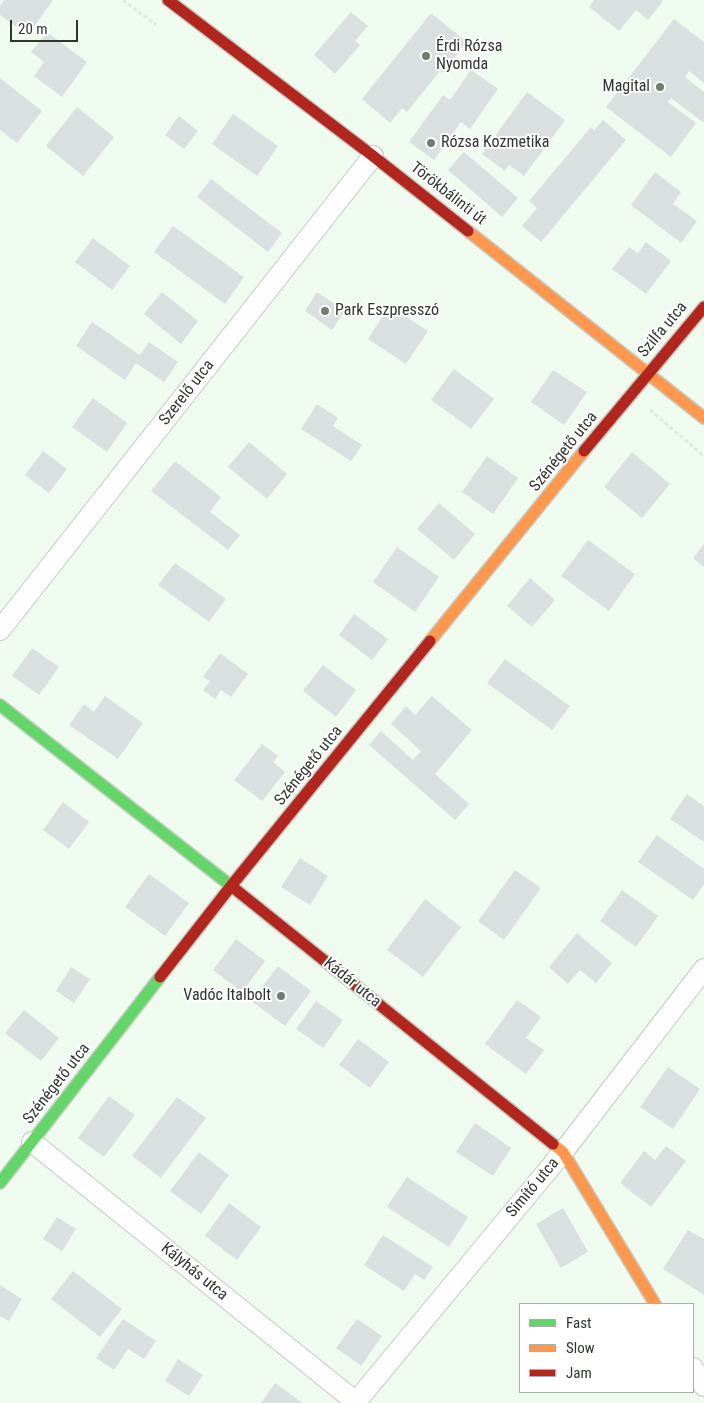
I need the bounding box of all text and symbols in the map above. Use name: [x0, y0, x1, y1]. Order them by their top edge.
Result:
scale bar: [12, 10, 80, 42]
text: 20 m: [18, 20, 48, 38]
place label: Érdi Rózsa Nyomda: [436, 37, 502, 75]
marker: Érdi Rózsa Nyomda: [420, 50, 432, 62]
place label: Magital: [603, 77, 650, 97]
marker: Magital: [654, 81, 666, 93]
place label: Rózsa Kozmetika: [441, 133, 549, 153]
marker: Rózsa Kozmetika: [425, 137, 437, 149]
street label: Törökbálinti út: [406, 159, 490, 229]
street label: Szilfa utca: [634, 298, 692, 362]
place label: Park Eszpresszó: [335, 301, 439, 321]
marker: Park Eszpresszó: [319, 305, 331, 317]
street label: Szerelő utca: [155, 356, 219, 430]
street label: Szénégető utca: [526, 408, 602, 496]
street label: Szénégető utca: [271, 722, 347, 810]
street label: Kádár utca: [320, 954, 384, 1012]
place label: Vadóc Italbolt: [183, 986, 271, 1006]
marker: Vadóc Italbolt: [275, 990, 287, 1002]
street label: Szénégető utca: [20, 1040, 94, 1128]
street label: Simító utca: [503, 1154, 563, 1222]
street label: Kályhás utca: [157, 1239, 231, 1305]
legend: [519, 1303, 694, 1393]
text: Fast: [566, 1314, 591, 1332]
text: Slow: [566, 1339, 595, 1357]
text: Jam: [566, 1364, 592, 1382]

